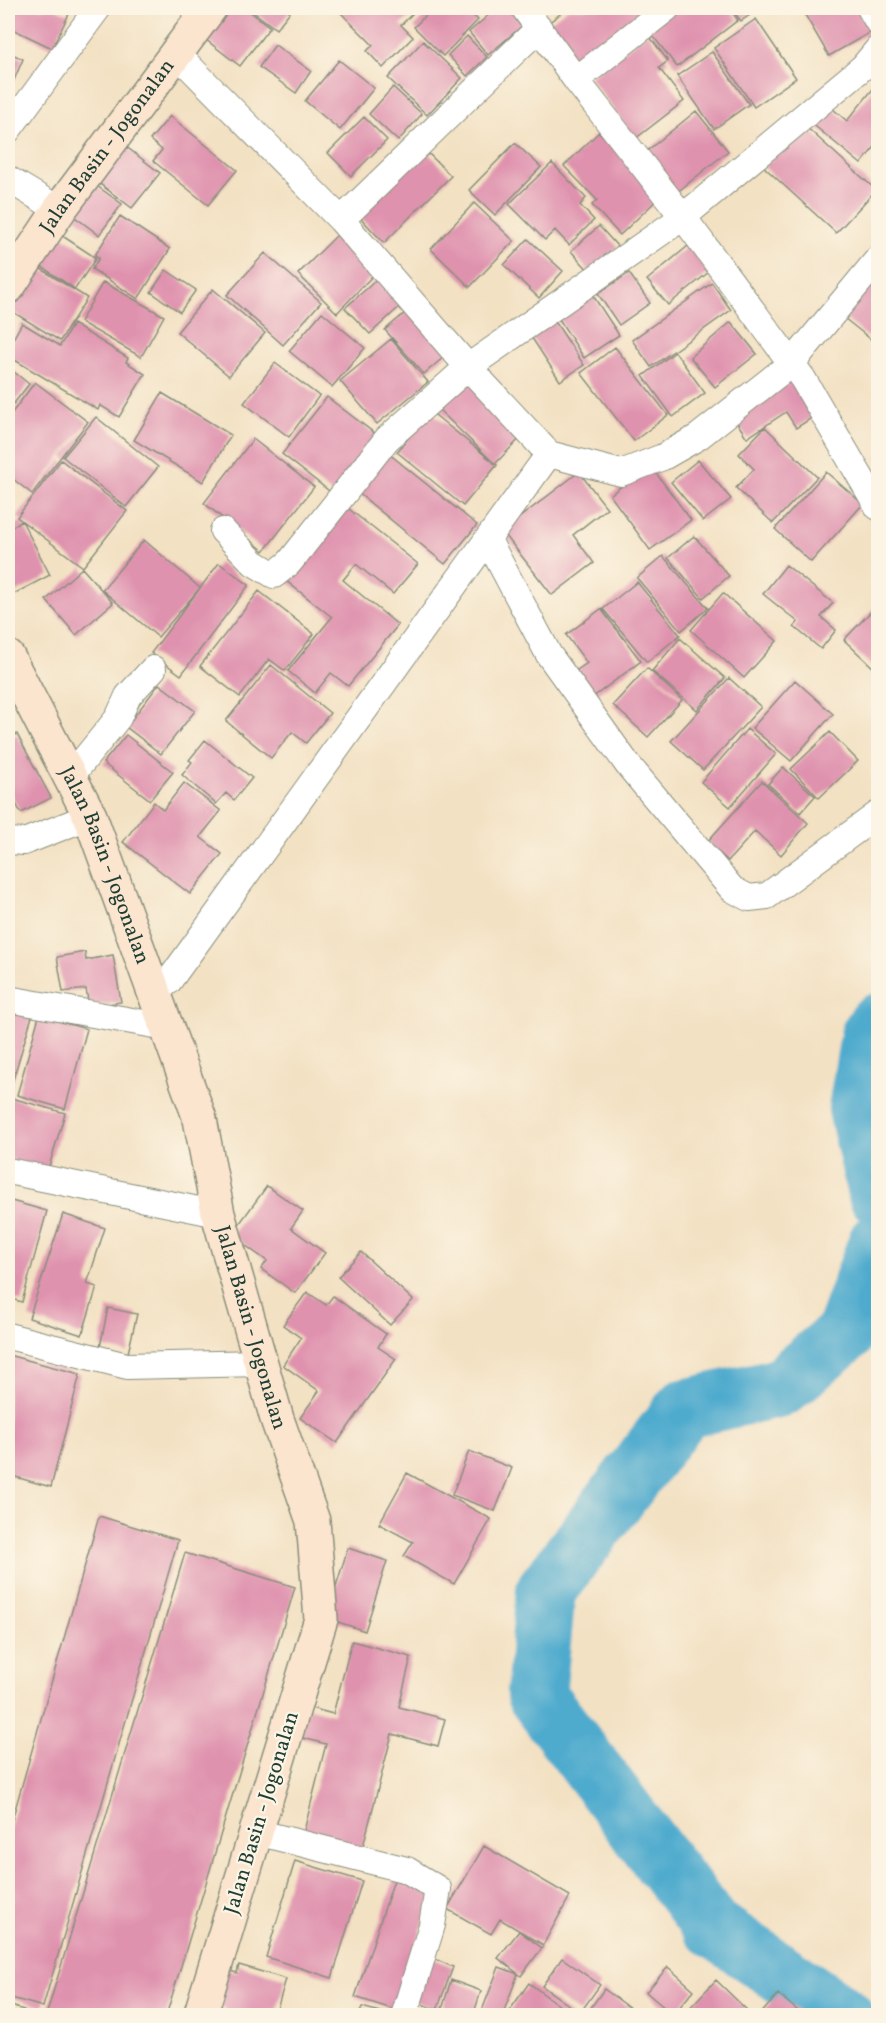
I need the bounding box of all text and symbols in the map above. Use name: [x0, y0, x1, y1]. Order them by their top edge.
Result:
street label: Jalan Basin - Jogonalan: [33, 53, 182, 240]
street label: Jalan Basin - Jogonalan: [52, 761, 157, 968]
street label: Jalan Basin - Jogonalan: [208, 1222, 294, 1434]
street label: Jalan Basin - Jogonalan: [217, 1708, 307, 1918]

